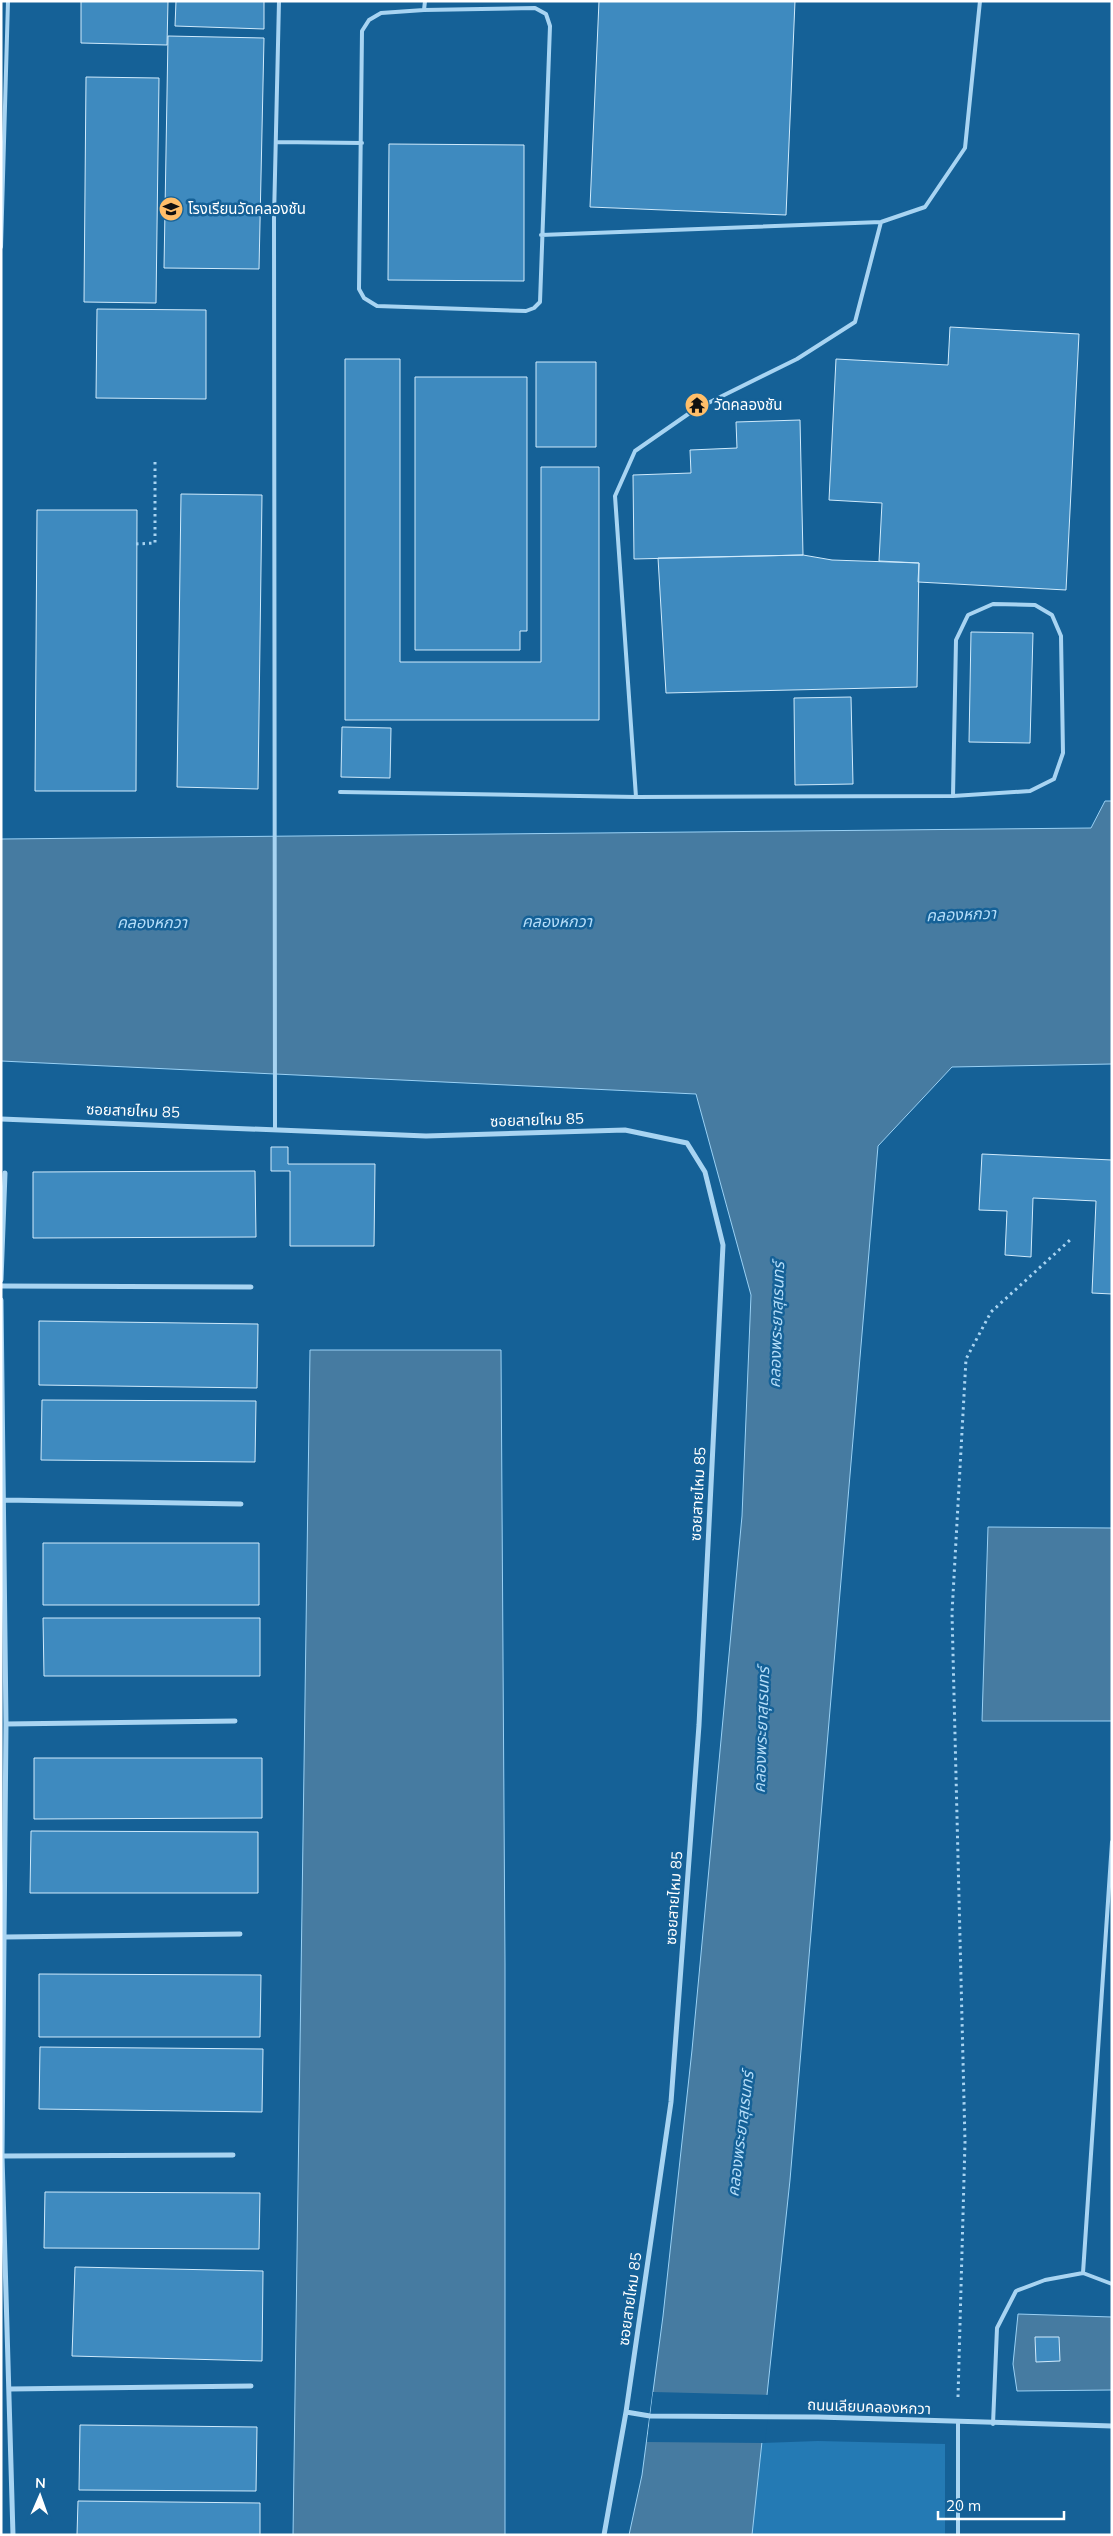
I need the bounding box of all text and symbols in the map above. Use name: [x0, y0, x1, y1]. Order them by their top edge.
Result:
school or university icon: โรงเรียนวัดคลองชัน: [158, 196, 184, 222]
place label: โรงเรียนวัดคลองชัน: [188, 199, 306, 218]
temple icon: วัดคลองชัน: [684, 392, 710, 418]
place label: วัดคลองชัน: [714, 395, 783, 414]
water label: คลองหกวา: [926, 903, 998, 925]
water label: คลองหกวา: [522, 911, 594, 931]
water label: คลองหกวา: [117, 912, 189, 932]
street label: ซอยสายไหม 85: [86, 1099, 180, 1122]
street label: ซอยสายไหม 85: [490, 1108, 584, 1131]
water label: คลองพระยาสุเรนทร์: [764, 1258, 789, 1388]
street label: ซอยสายไหม 85: [686, 1447, 709, 1541]
water label: คลองพระยาสุเรนทร์: [749, 1663, 774, 1793]
street label: ซอยสายไหม 85: [661, 1850, 686, 1945]
water label: คลองพระยาสุเรนทร์: [722, 2067, 759, 2198]
street label: ซอยสายไหม 85: [614, 2251, 645, 2347]
street label: ถนนเลียบคลองหกวา: [807, 2395, 931, 2418]
north arrow: [15, 2471, 65, 2521]
text: N: [35, 2474, 46, 2492]
scale bar: [938, 2488, 1064, 2520]
text: 20 m: [946, 2496, 981, 2515]

